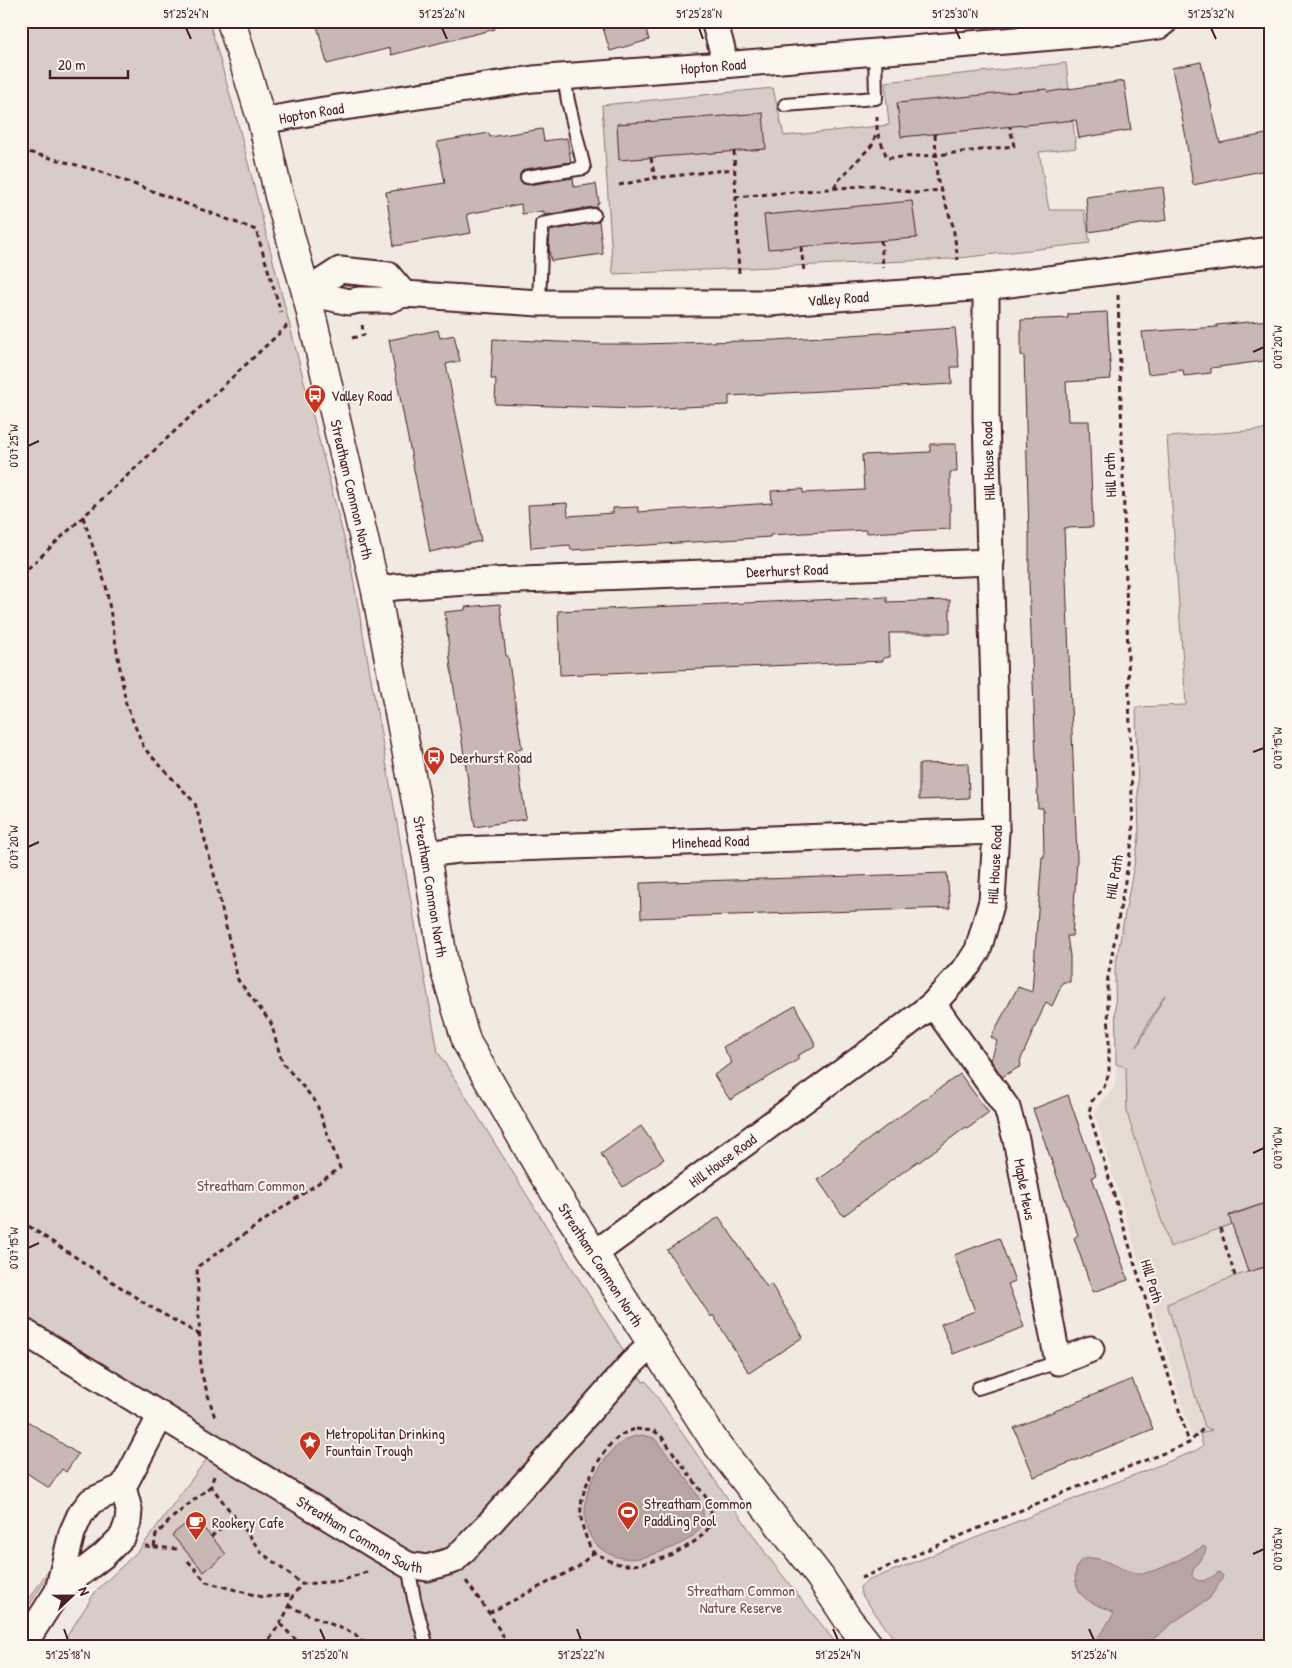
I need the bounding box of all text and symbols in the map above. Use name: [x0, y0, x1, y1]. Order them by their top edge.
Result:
text: 51°25'24"N: [163, 5, 209, 22]
text: 51°25'26"N: [419, 5, 465, 22]
text: 51°25'28"N: [676, 5, 722, 22]
text: 51°25'30"N: [932, 5, 978, 22]
text: 51°25'32"N: [1188, 5, 1234, 22]
scale bar: [50, 48, 128, 80]
street label: Hopton Road: [680, 53, 747, 79]
text: 20 m: [58, 54, 85, 75]
street label: Hopton Road: [277, 97, 345, 128]
street label: Valley Road: [807, 285, 870, 311]
text: 0°07'20"W: [1269, 325, 1286, 369]
bus stop icon: Valley Road: [303, 383, 327, 414]
place label: Valley Road: [331, 385, 392, 406]
street label: Streatham Common North: [326, 417, 379, 561]
street label: Hill House Road: [976, 421, 1000, 501]
text: 0°07'25"W: [5, 424, 22, 468]
street label: Hill Path: [1099, 452, 1121, 498]
street label: Deerhurst Road: [746, 558, 829, 582]
text: 0°07'15"W: [1269, 726, 1286, 769]
bus stop icon: Deerhurst Road: [422, 745, 446, 776]
place label: Deerhurst Road: [450, 747, 532, 768]
street label: Streatham Common North: [408, 814, 453, 959]
text: 0°07'20"W: [5, 825, 22, 869]
street label: Hill House Road: [981, 825, 1006, 905]
street label: Minehead Road: [672, 829, 750, 853]
street label: Hill Path: [1100, 853, 1128, 901]
text: 0°07'10"W: [1269, 1126, 1286, 1169]
street label: Hill House Road: [684, 1128, 761, 1192]
street label: Maple Mews: [1009, 1157, 1042, 1222]
park label: Streatham Common: [197, 1175, 305, 1196]
street label: Streatham Common North: [554, 1199, 649, 1330]
text: 0°07'15"W: [5, 1226, 22, 1269]
street label: Hill Path: [1135, 1256, 1169, 1306]
place label: Metropolitan Drinking Fountain Trough: [325, 1423, 445, 1461]
place icon: Metropolitan Drinking Fountain Trough: [298, 1430, 322, 1461]
street label: Streatham Common South: [293, 1490, 424, 1578]
place label: Streatham Common Paddling Pool: [644, 1493, 752, 1531]
sports icon: Streatham Common Paddling Pool: [616, 1500, 640, 1531]
cafe icon: Rookery Cafe: [184, 1510, 208, 1541]
place label: Rookery Cafe: [212, 1512, 284, 1533]
text: 0°07'05"W: [1269, 1527, 1286, 1570]
north arrow: [48, 1570, 98, 1620]
park label: Streatham Common Nature Reserve: [687, 1580, 795, 1618]
text: N: [74, 1584, 95, 1598]
text: 51°25'18"N: [46, 1646, 90, 1663]
text: 51°25'20"N: [302, 1646, 348, 1663]
text: 51°25'22"N: [558, 1646, 604, 1663]
text: 51°25'24"N: [815, 1646, 861, 1663]
text: 51°25'26"N: [1071, 1646, 1117, 1663]

